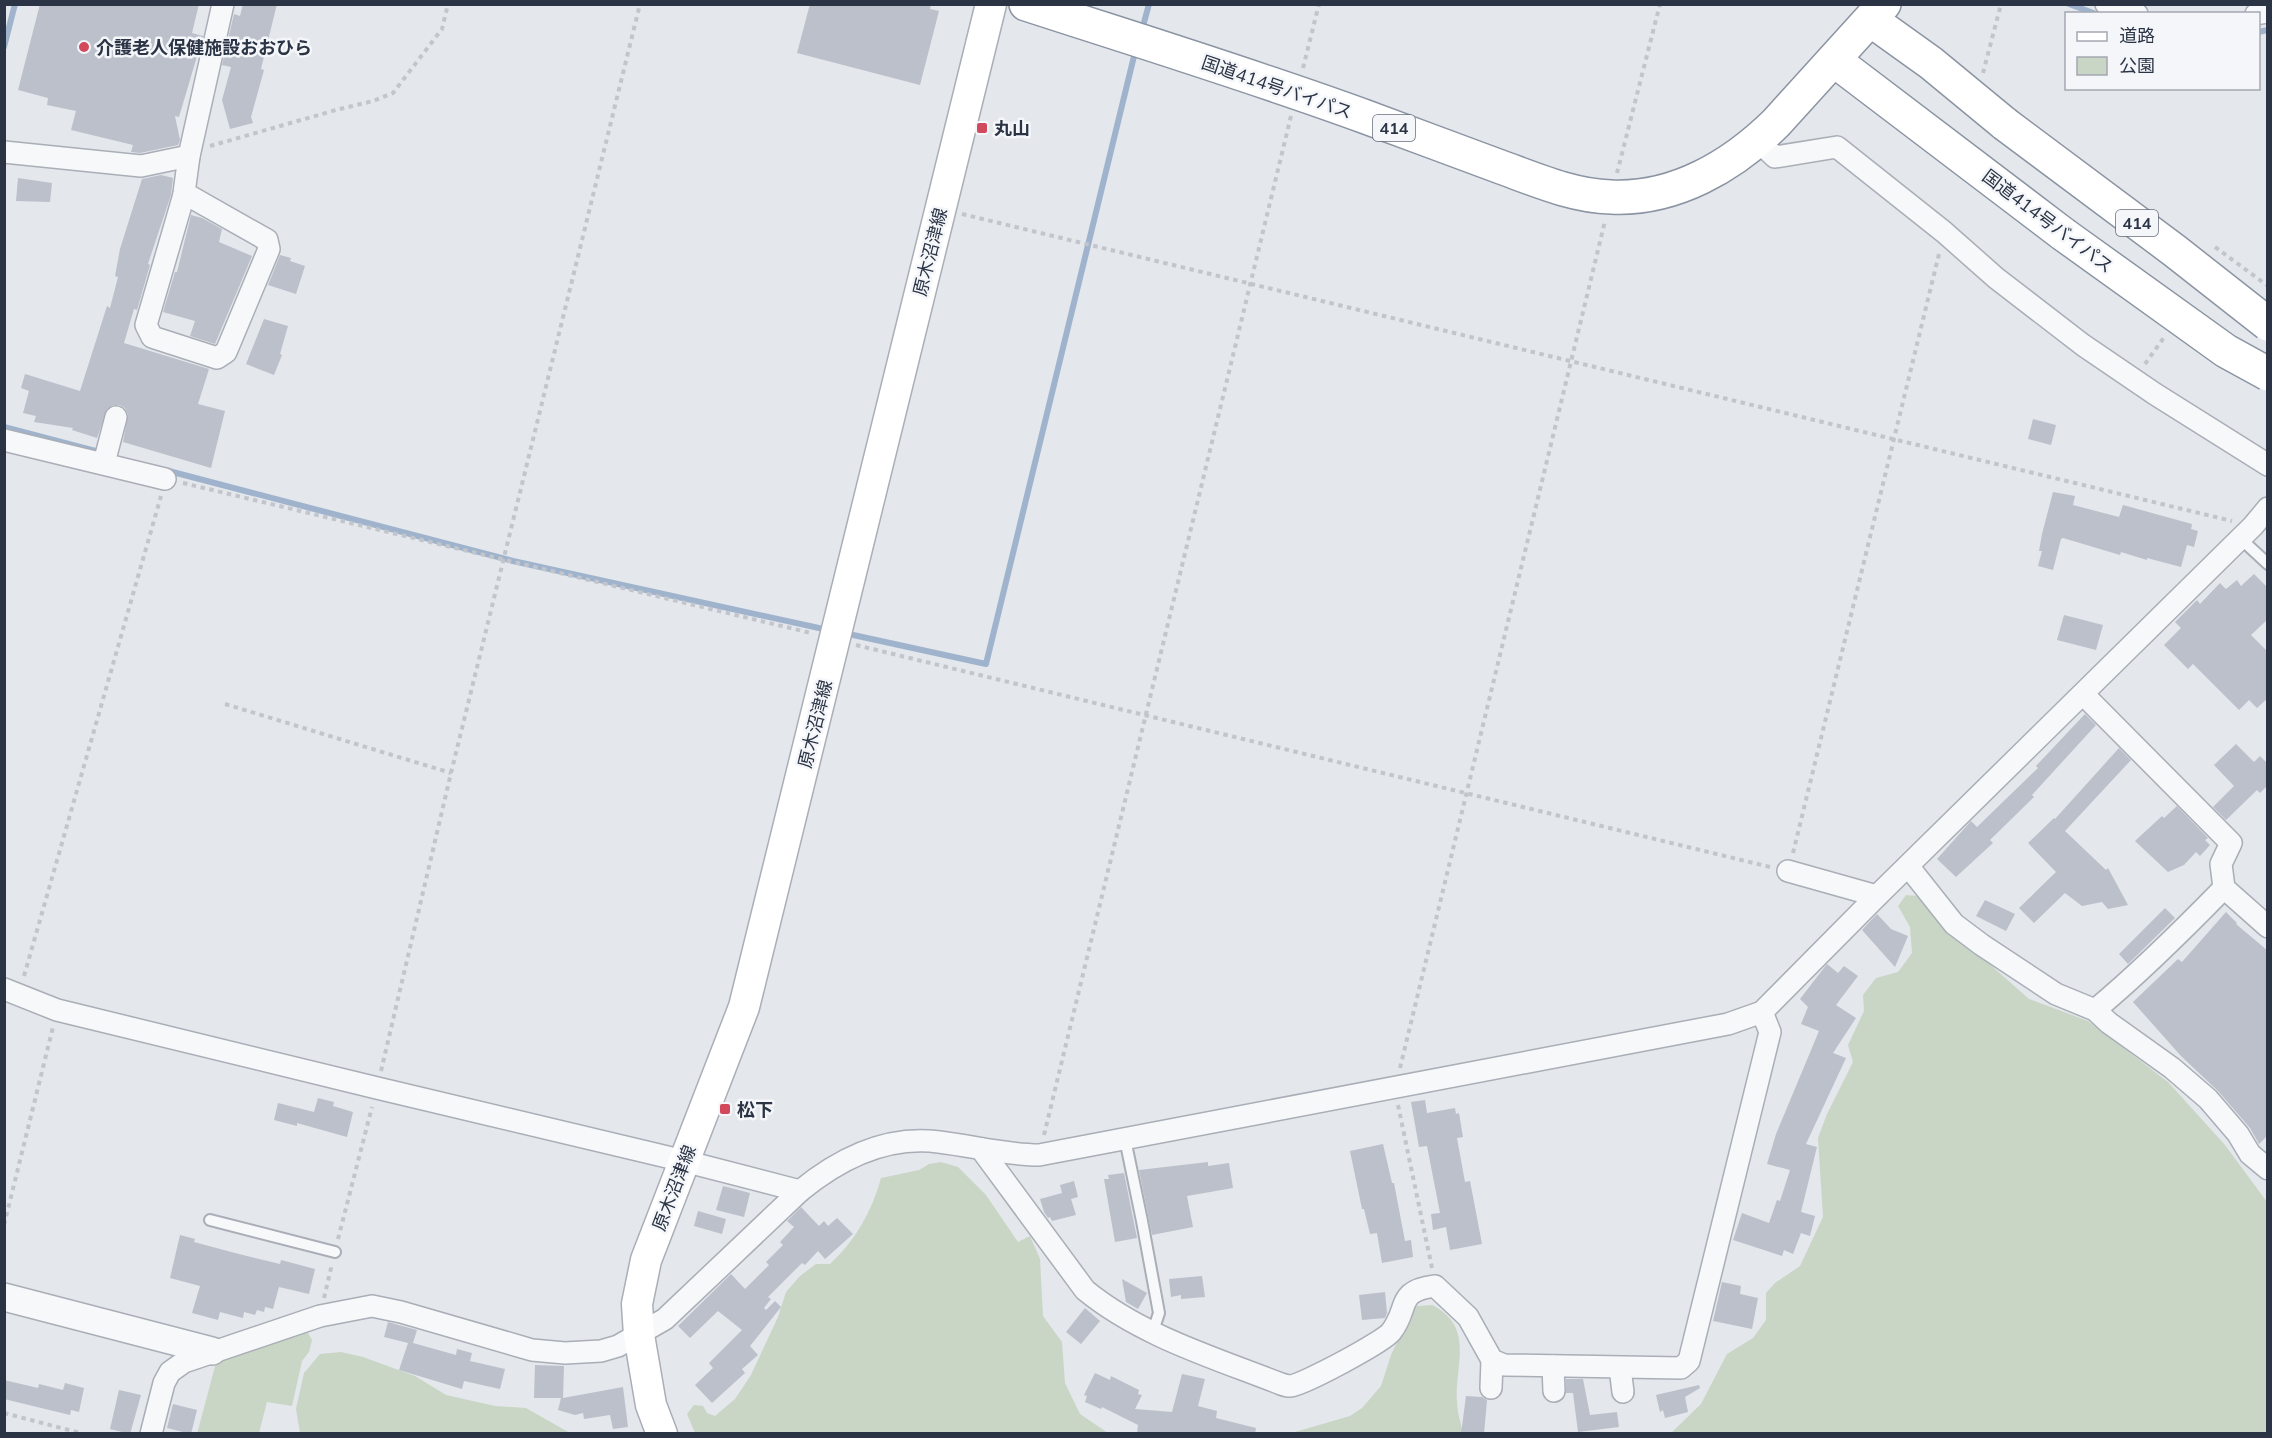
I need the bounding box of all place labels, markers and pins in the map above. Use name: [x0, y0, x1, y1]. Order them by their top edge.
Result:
place label: 介護老人保健施設おおひら: [96, 36, 312, 59]
marker: 介護老人保健施設おおひら: [77, 40, 91, 54]
place label: 丸山: [994, 117, 1030, 140]
marker: 丸山: [975, 121, 989, 135]
place label: 松下: [737, 1098, 773, 1121]
marker: 松下: [718, 1102, 732, 1116]

